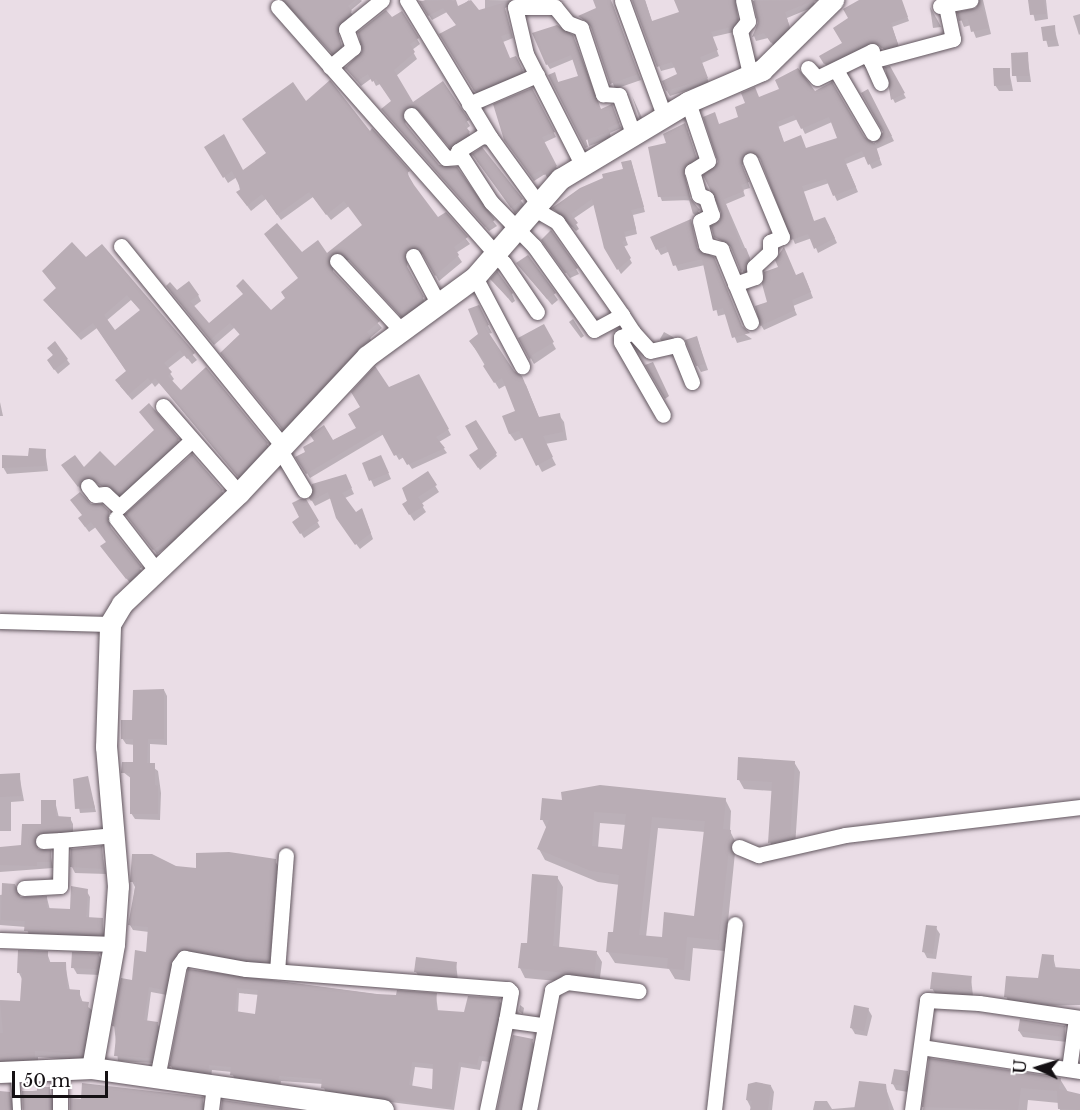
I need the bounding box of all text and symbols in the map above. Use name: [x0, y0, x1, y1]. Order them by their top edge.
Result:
north arrow: [1008, 1038, 1068, 1098]
scale bar: [15, 1059, 111, 1097]
text: U: [1010, 1059, 1031, 1074]
text: 50 m: [23, 1070, 71, 1092]

